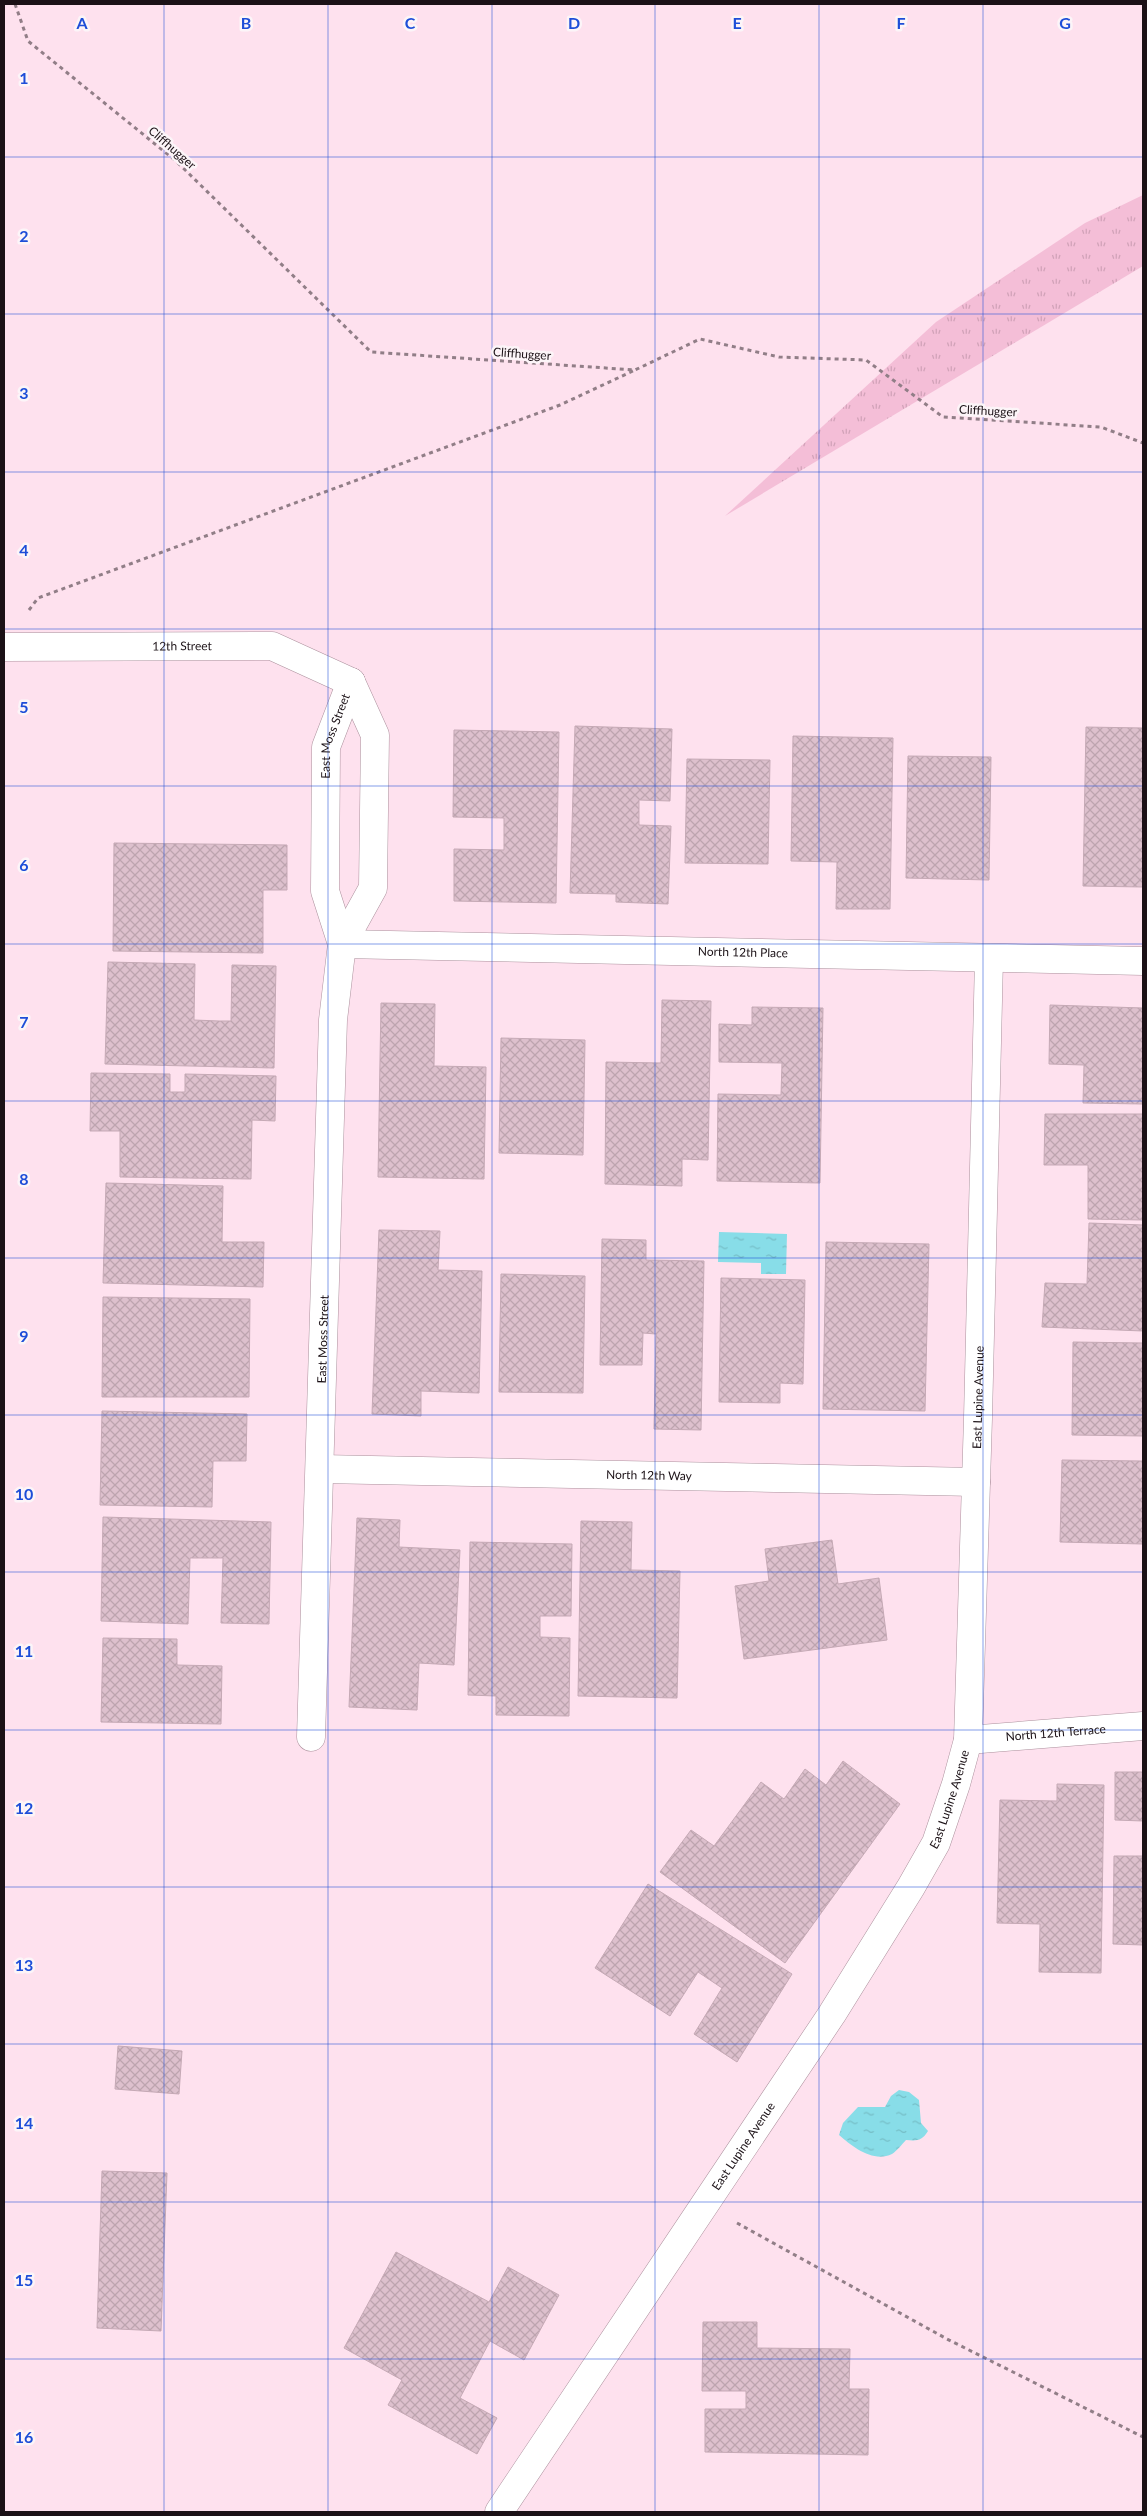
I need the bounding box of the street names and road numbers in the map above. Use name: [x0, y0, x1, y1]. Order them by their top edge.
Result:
street label: Cliffhugger: [145, 123, 200, 173]
street label: Cliffhugger: [492, 344, 552, 363]
street label: Cliffhugger: [959, 401, 1018, 420]
street label: 12th Street: [152, 638, 213, 653]
street label: East Moss Street: [318, 691, 353, 779]
street label: North 12th Place: [698, 944, 788, 960]
street label: East Moss Street: [314, 1294, 332, 1384]
street label: East Lupine Avenue: [969, 1346, 987, 1449]
street label: North 12th Way: [606, 1467, 693, 1483]
street label: North 12th Terrace: [1005, 1721, 1106, 1744]
street label: East Lupine Avenue: [926, 1748, 972, 1851]
street label: East Lupine Avenue: [708, 2099, 778, 2193]

